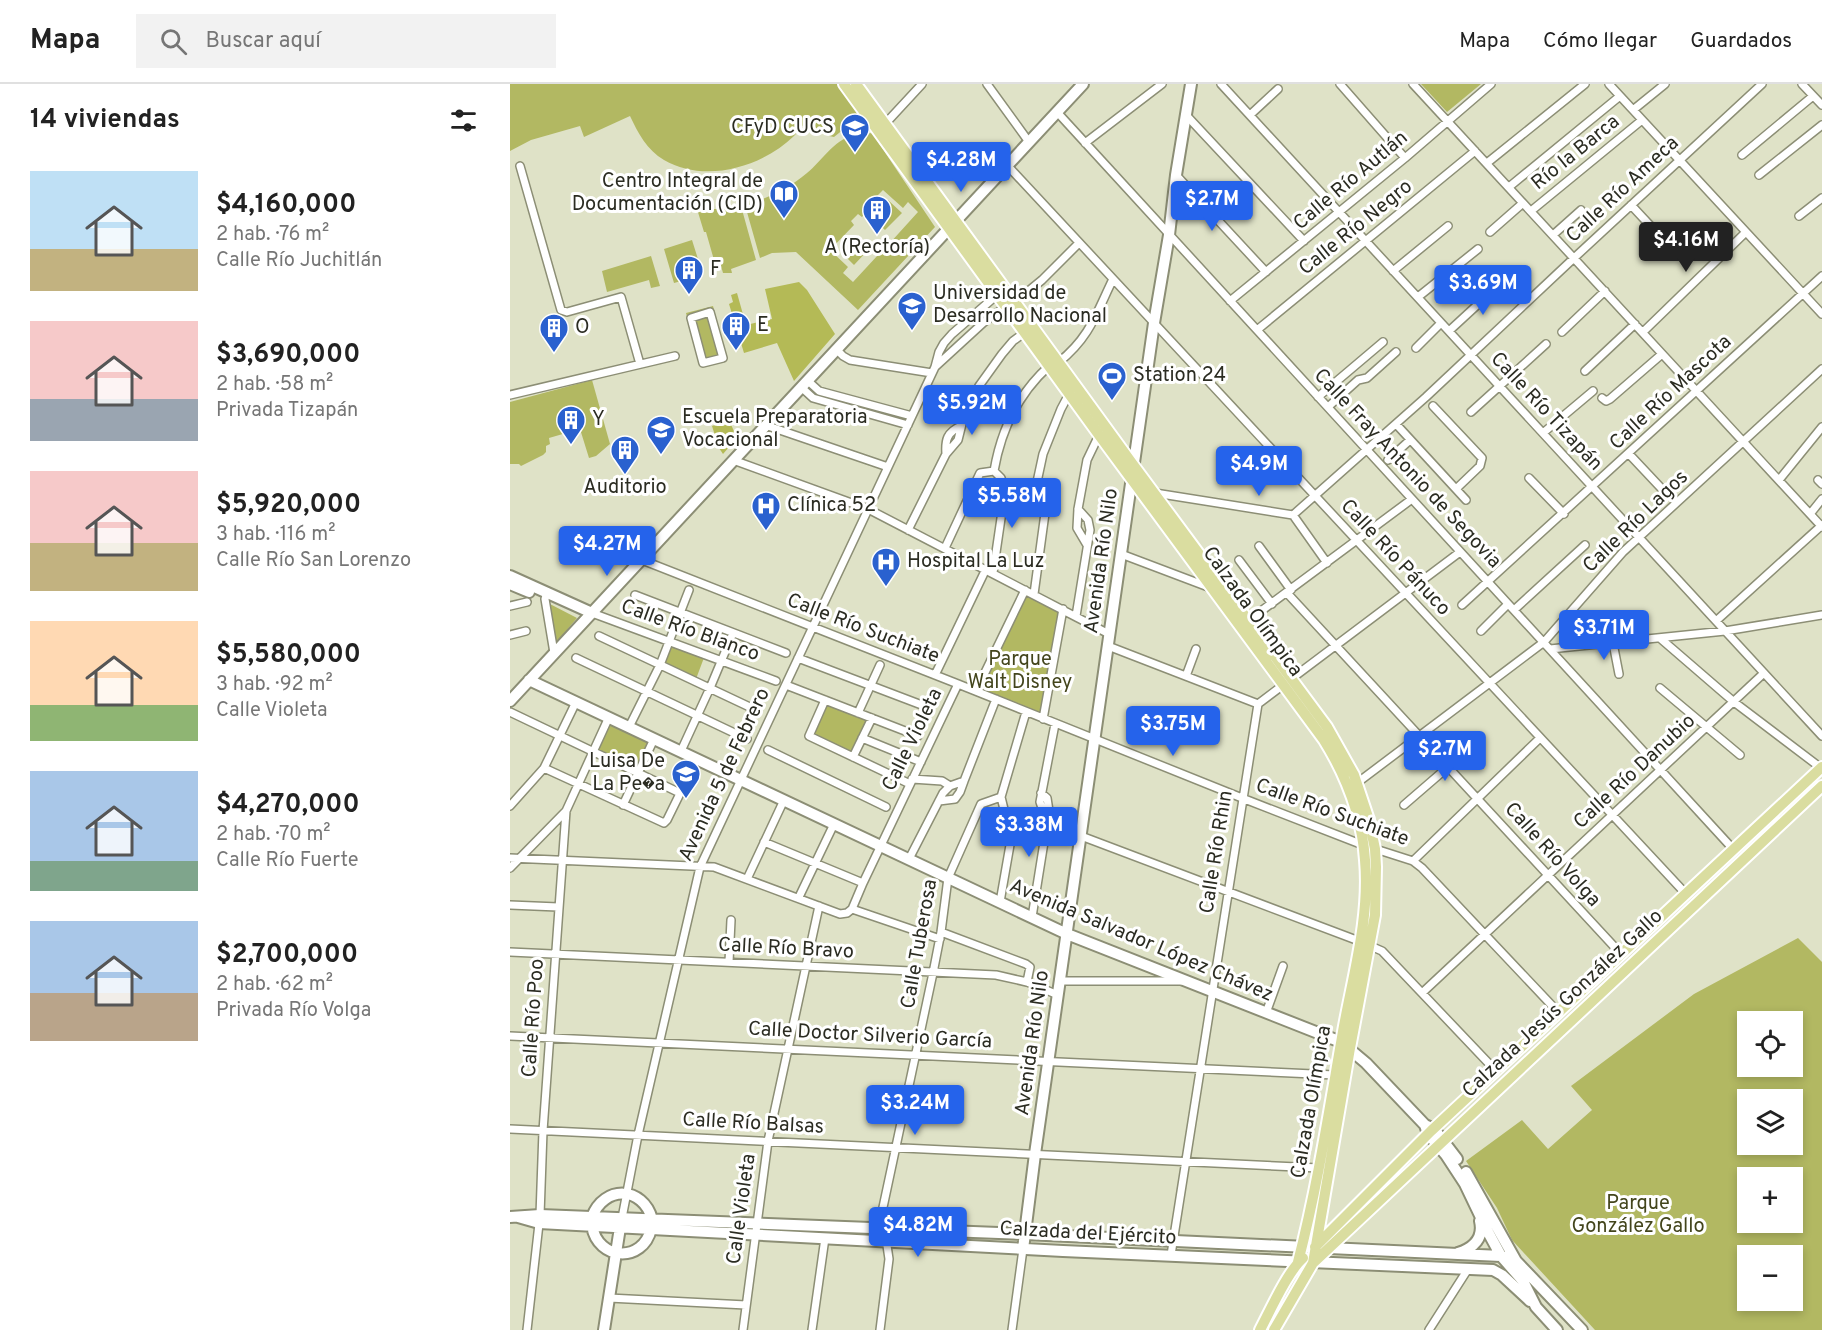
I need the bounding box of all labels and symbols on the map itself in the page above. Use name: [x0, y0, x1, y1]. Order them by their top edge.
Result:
street label: Río la Barca: [1526, 109, 1626, 197]
school or university icon: CFyD CUCS: [839, 112, 871, 154]
place label: CFyD CUCS: [731, 115, 834, 141]
street label: Calle Río Autlán: [1288, 125, 1414, 237]
street label: Calle Río Ameca: [1561, 131, 1685, 249]
pin: $4.28M: [912, 142, 1010, 193]
place label: Centro Integral de Documentación (CID): [572, 169, 763, 218]
street label: Calle Río Negro: [1294, 174, 1418, 282]
library icon: Centro Integral de Documentación (CID): [768, 178, 800, 220]
pin: $2.7M: [1170, 181, 1254, 232]
building icon: A (Rectoría): [861, 194, 893, 236]
pin: $4.16M: [1637, 222, 1735, 273]
place label: A (Rectoría): [824, 235, 930, 261]
building icon: F: [673, 254, 705, 296]
place label: F: [710, 257, 721, 283]
pin: $3.69M: [1434, 265, 1532, 316]
place label: Universidad de Desarrollo Nacional: [933, 281, 1107, 330]
school or university icon: Universidad de Desarrollo Nacional: [896, 290, 928, 332]
building icon: E: [720, 310, 752, 352]
building icon: O: [538, 312, 570, 354]
place label: E: [757, 313, 769, 339]
place label: O: [575, 315, 590, 341]
street label: Calle Río Mascota: [1604, 330, 1738, 456]
street label: Calle Río Tizapán: [1484, 347, 1608, 477]
sports icon: Station 24: [1096, 360, 1128, 402]
place label: Station 24: [1133, 363, 1226, 389]
street label: Calle Fray Antonio de Segovia: [1307, 364, 1507, 574]
pin: $5.92M: [923, 385, 1021, 436]
building icon: Y: [555, 404, 587, 446]
place label: Escuela Preparatoria Vocacional: [682, 405, 867, 454]
place label: Y: [592, 407, 605, 433]
school or university icon: Escuela Preparatoria Vocacional: [645, 414, 677, 456]
building icon: Auditorio: [609, 434, 641, 476]
pin: $4.9M: [1217, 446, 1301, 497]
street label: Calle Río Lagos: [1578, 465, 1694, 579]
place label: Auditorio: [583, 475, 667, 501]
pin: $5.58M: [963, 478, 1061, 529]
street label: Avenida Río Nilo: [1079, 487, 1125, 635]
hospital icon: Clínica 52: [750, 490, 782, 532]
place label: Clínica 52: [787, 493, 876, 519]
street label: Calle Río Pánuco: [1334, 494, 1456, 622]
pin: $4.27M: [558, 526, 656, 577]
street label: Calzada Olímpica: [1196, 542, 1308, 682]
hospital icon: Hospital La Luz: [870, 546, 902, 588]
place label: Hospital La Luz: [907, 549, 1045, 575]
street label: Calle Río Suchiate: [783, 588, 943, 670]
street label: Calle Río Blanco: [617, 594, 763, 668]
pin: $3.71M: [1555, 610, 1653, 661]
park label: Parque Walt Disney: [968, 647, 1072, 696]
street label: Avenida 5 de Febrero: [673, 684, 777, 866]
street label: Calle Violeta: [877, 684, 949, 796]
pin: $3.75M: [1124, 706, 1222, 757]
street label: Calle Río Danubio: [1568, 709, 1702, 835]
pin: $2.7M: [1403, 731, 1487, 782]
place label: Luisa De La Pe�a: [589, 749, 665, 798]
school or university icon: Luisa De La Pe�a: [670, 758, 702, 800]
street label: Calle Río Suchiate: [1252, 773, 1412, 853]
street label: Calle Río Rhin: [1194, 788, 1240, 916]
street label: Calle Río Volga: [1498, 797, 1606, 913]
pin: $3.38M: [980, 807, 1078, 858]
street label: Avenida Salvador López Chávez: [1005, 874, 1277, 1008]
street label: Calle Tuberosa: [896, 877, 944, 1011]
street label: Calzada Jesús González Gallo: [1457, 904, 1669, 1104]
street label: Calle Río Bravo: [717, 932, 855, 966]
street label: Calle Río Poo: [517, 958, 551, 1078]
street label: Avenida Río Nilo: [1010, 969, 1056, 1117]
street label: Calle Doctor Silverio García: [747, 1017, 993, 1055]
street label: Calzada Olímpica: [1286, 1023, 1338, 1181]
pin: $3.24M: [866, 1085, 964, 1136]
street label: Calle Río Balsas: [682, 1107, 824, 1141]
street label: Calle Violeta: [721, 1152, 763, 1266]
park label: Parque González Gallo: [1571, 1191, 1705, 1240]
pin: $4.82M: [869, 1207, 967, 1258]
street label: Calzada del Ejército: [999, 1216, 1177, 1252]

